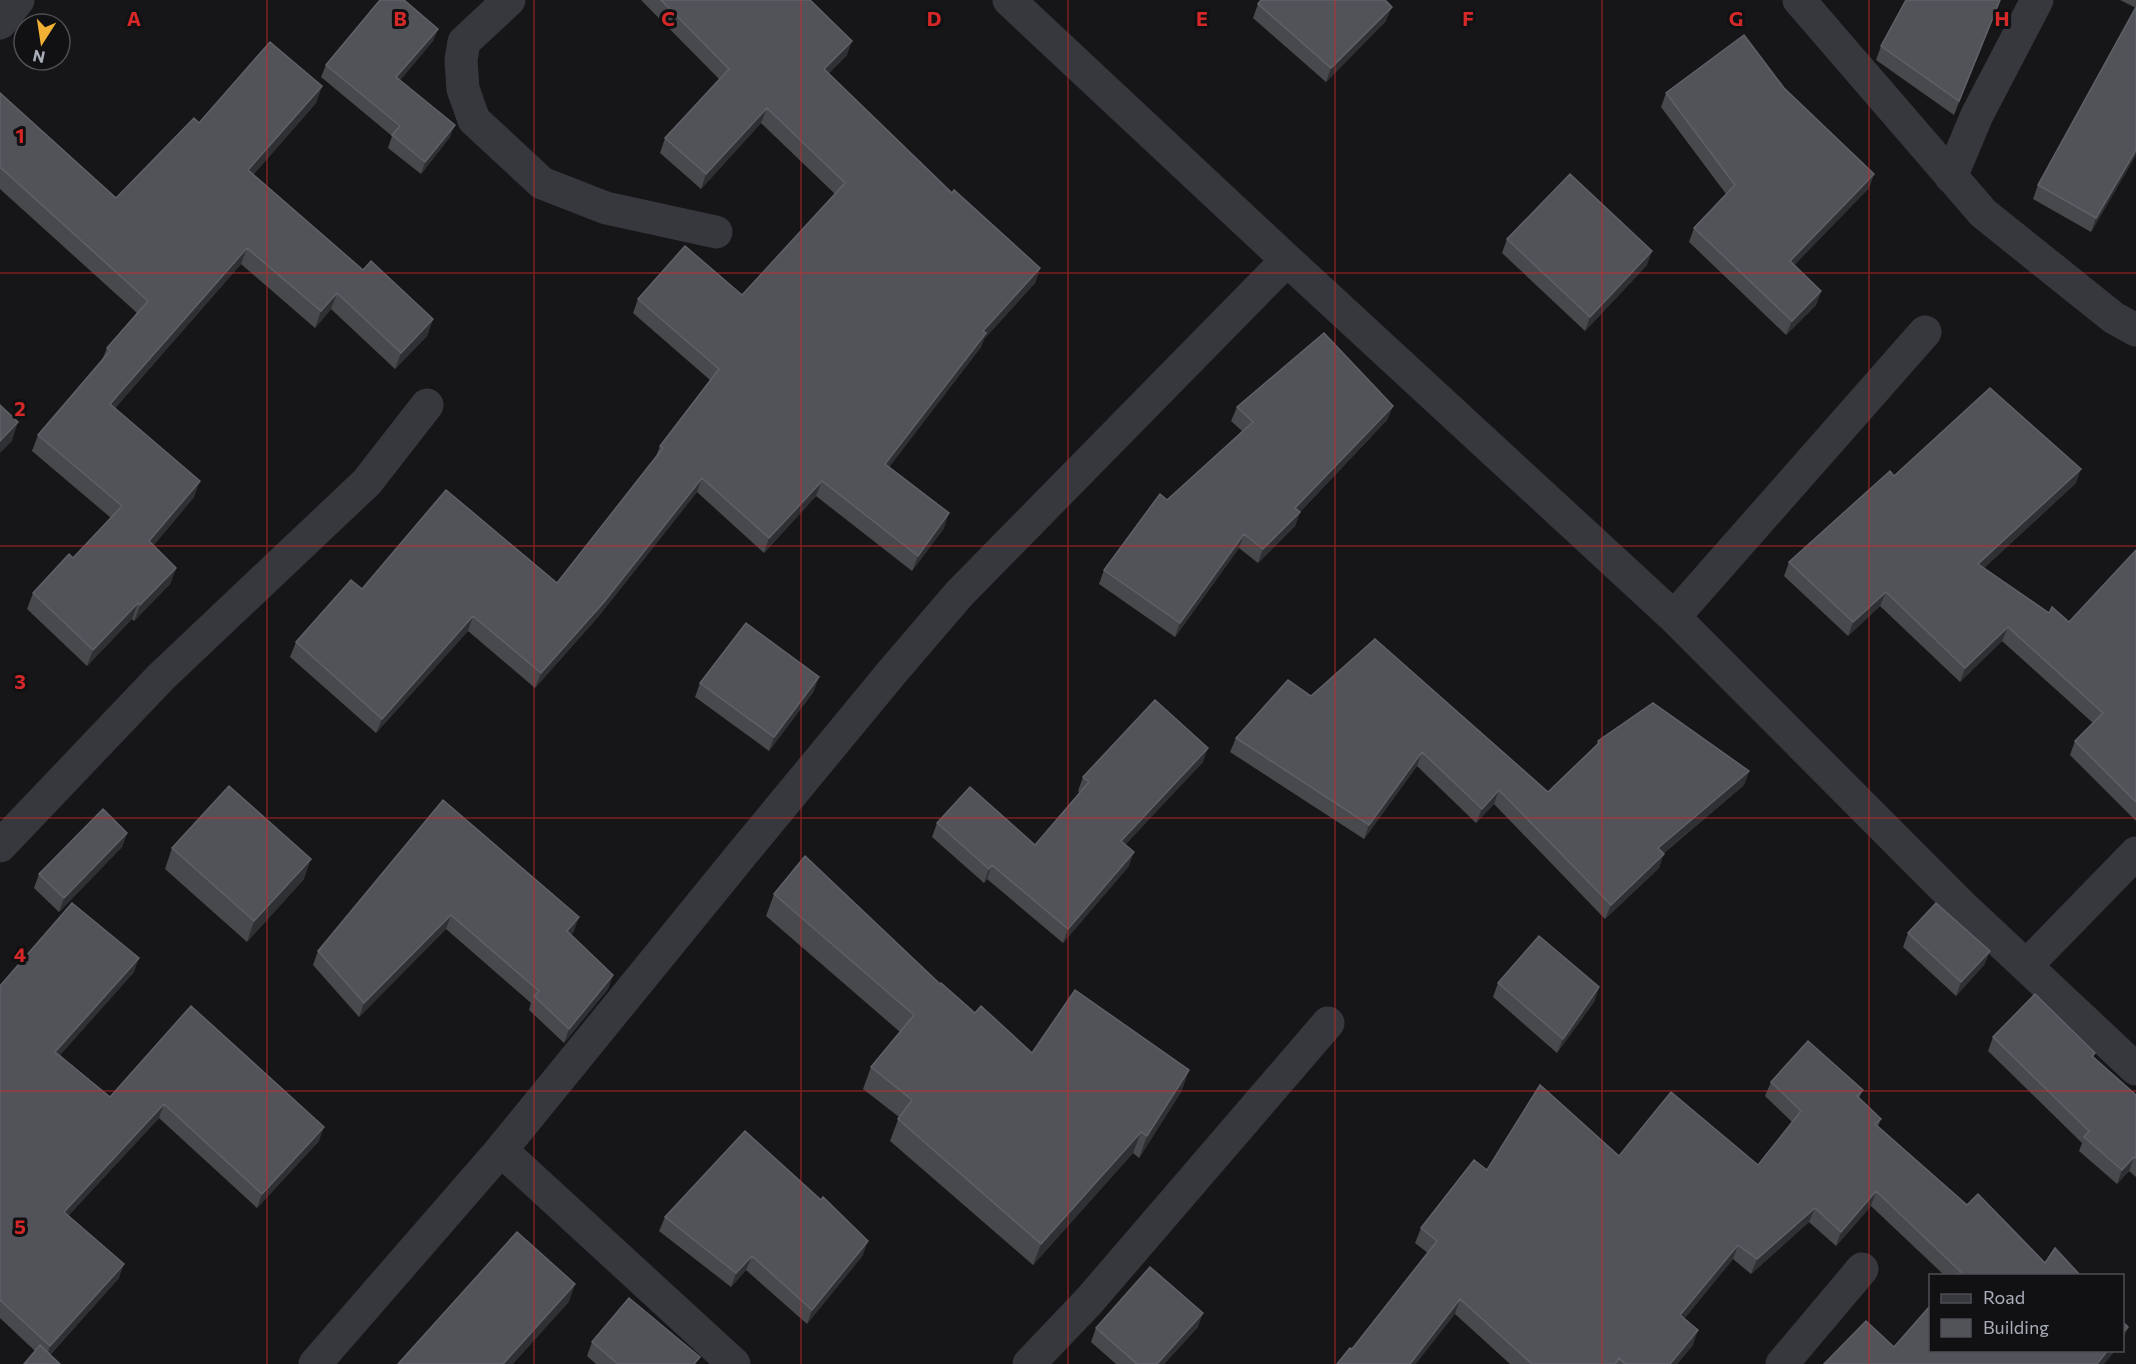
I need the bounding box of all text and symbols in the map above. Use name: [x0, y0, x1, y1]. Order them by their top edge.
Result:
text: A: [127, 6, 141, 30]
text: B: [393, 6, 407, 30]
text: C: [661, 6, 675, 30]
text: D: [927, 6, 941, 30]
text: E: [1196, 6, 1208, 30]
text: F: [1462, 6, 1474, 30]
text: G: [1729, 6, 1743, 30]
text: H: [1995, 6, 2010, 30]
north arrow: [12, 12, 72, 72]
text: N: [31, 47, 47, 68]
text: 1: [15, 123, 25, 147]
text: 2: [14, 396, 26, 420]
text: 3: [14, 669, 26, 693]
text: 4: [14, 942, 26, 966]
text: 5: [14, 1214, 26, 1238]
legend: [1929, 1274, 2124, 1352]
text: Road: [1983, 1286, 2025, 1308]
text: Building: [1983, 1316, 2049, 1338]

